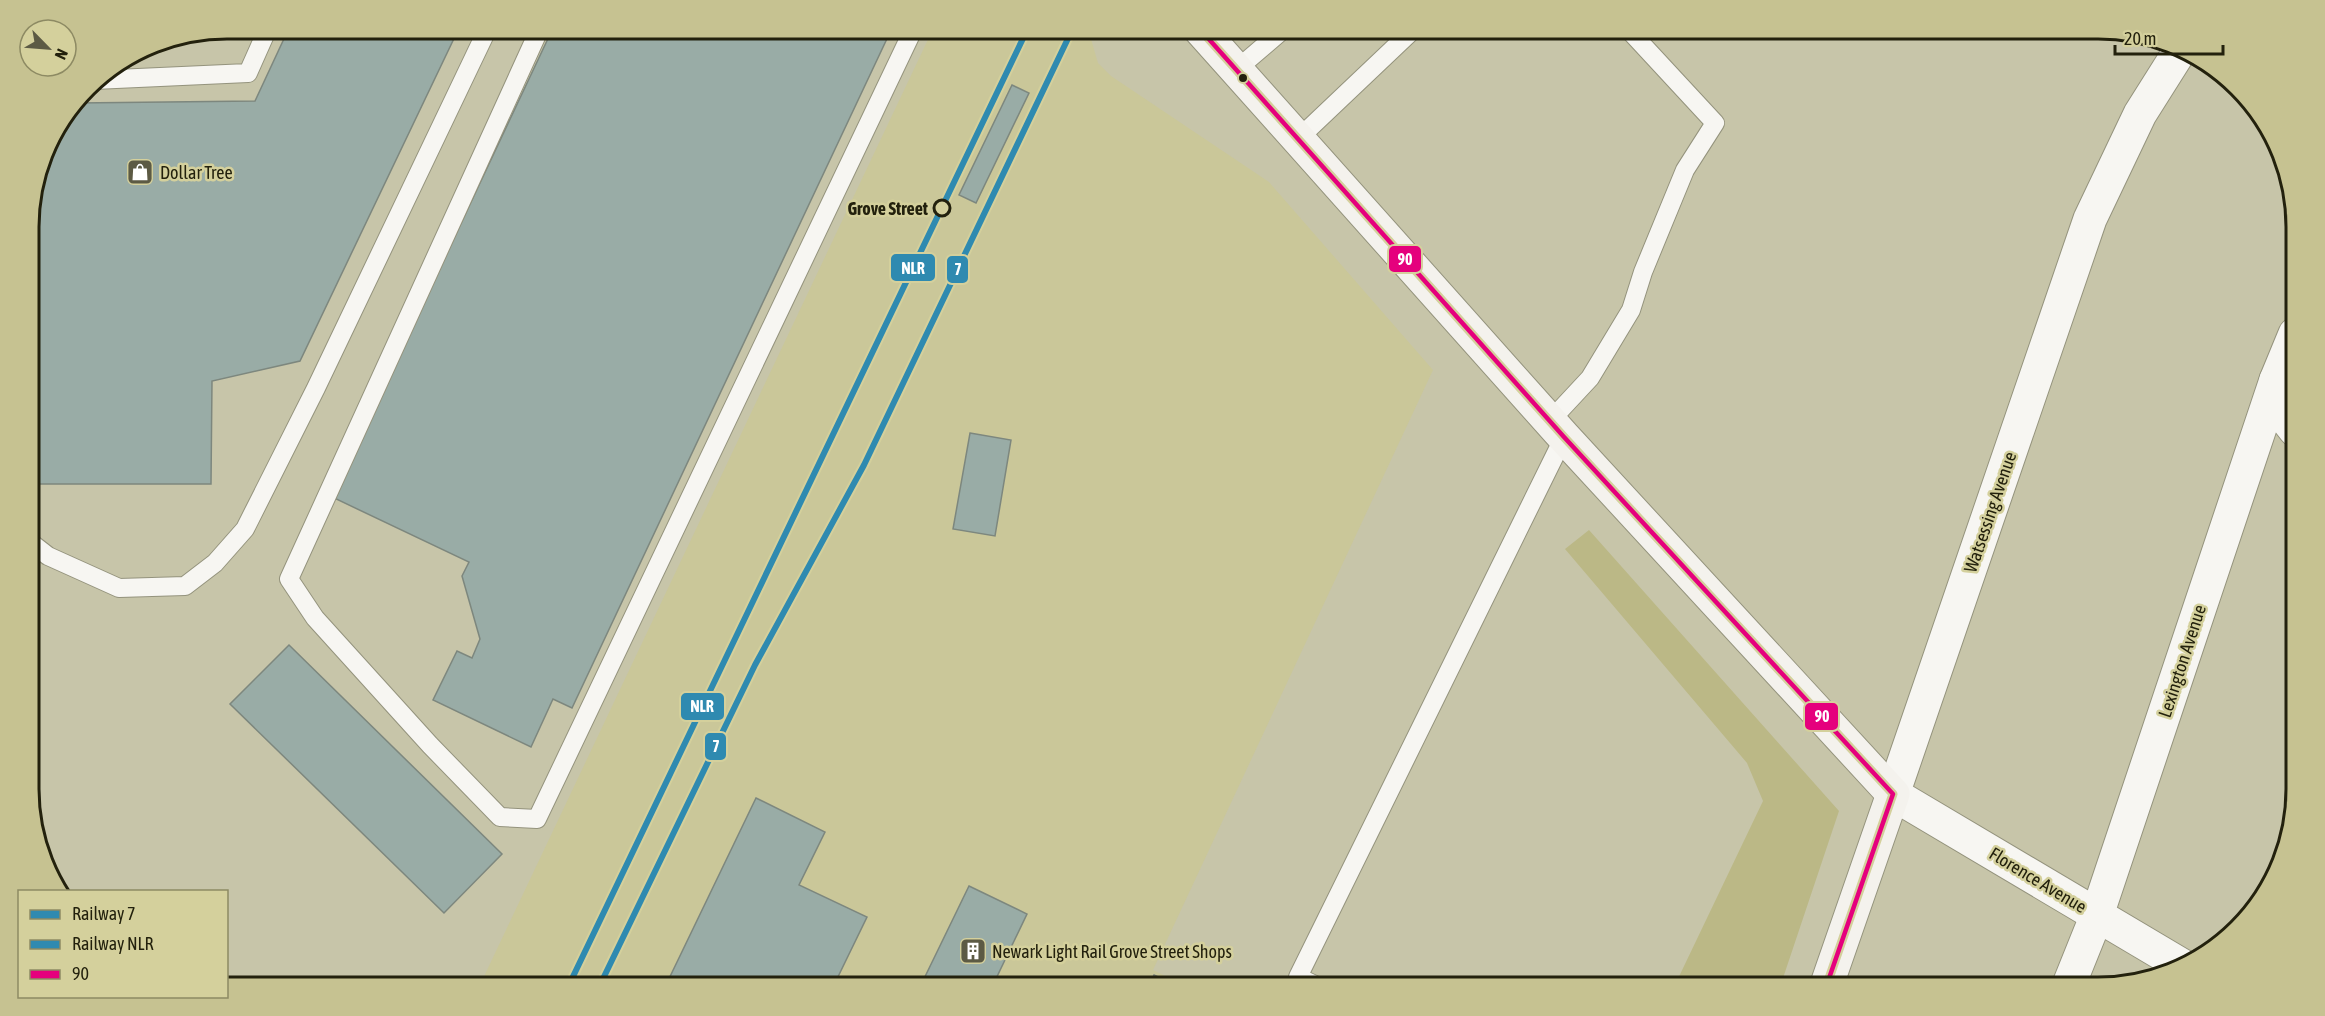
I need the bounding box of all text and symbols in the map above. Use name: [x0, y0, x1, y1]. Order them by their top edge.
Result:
north arrow: [18, 18, 78, 78]
scale bar: [2115, 18, 2223, 56]
text: 20 m: [2124, 28, 2156, 49]
text: N: [51, 46, 72, 62]
unlabelled marker: [1237, 72, 1249, 84]
shop icon: Dollar Tree: [125, 157, 155, 187]
place label: Dollar Tree: [160, 162, 233, 183]
place label: Grove Street: [848, 198, 929, 219]
marker: Grove Street: [933, 199, 951, 217]
line badge: 90: [1388, 245, 1422, 273]
text: 90: [1397, 250, 1413, 268]
line badge: NLR: [890, 253, 936, 282]
line badge: 7: [946, 255, 969, 284]
text: NLR: [901, 259, 925, 277]
text: 7: [954, 260, 962, 278]
street label: Watsessing Avenue: [1960, 449, 2020, 575]
street label: Lexington Avenue: [2154, 602, 2210, 720]
line badge: NLR: [680, 692, 725, 721]
text: NLR: [690, 697, 714, 715]
line badge: 90: [1804, 702, 1839, 731]
text: 90: [1814, 707, 1830, 725]
line badge: 7: [704, 732, 727, 761]
text: 7: [712, 737, 720, 755]
street label: Florence Avenue: [1986, 843, 2090, 917]
legend: [18, 890, 228, 998]
text: Railway 7: [72, 903, 135, 924]
text: Railway NLR: [72, 933, 154, 954]
building icon: Newark Light Rail Grove Street Shops: [958, 936, 988, 966]
place label: Newark Light Rail Grove Street Shops: [992, 941, 1232, 962]
text: 90: [72, 963, 89, 984]

